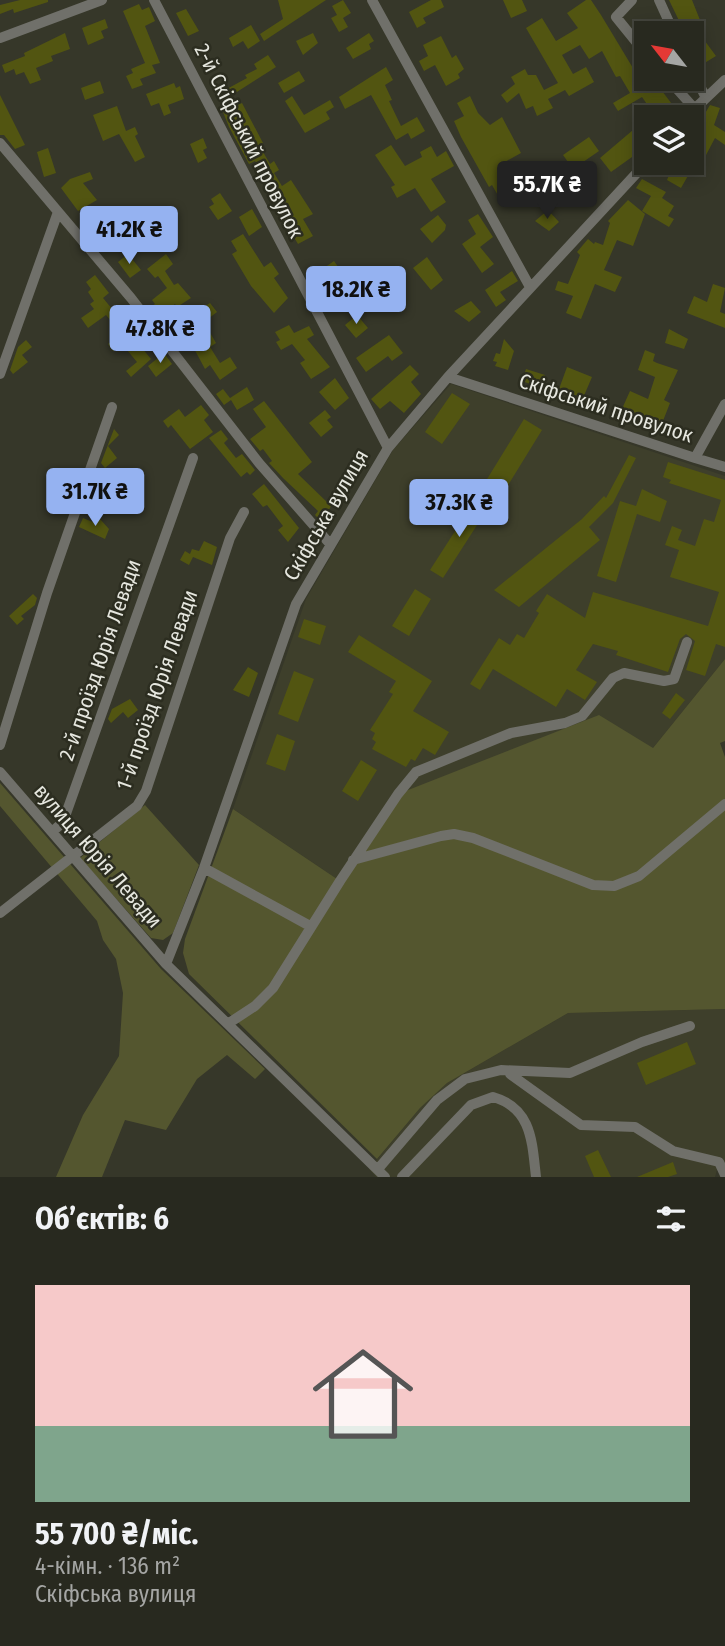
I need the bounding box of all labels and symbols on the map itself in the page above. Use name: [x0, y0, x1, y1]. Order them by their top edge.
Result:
north arrow: [634, 21, 704, 91]
street label: 2-й Скіфський провулок: [189, 39, 309, 243]
pin: 55.7K ₴: [482, 162, 612, 221]
pin: 41.2K ₴: [64, 206, 194, 266]
pin: 18.2K ₴: [291, 266, 421, 326]
pin: 47.8K ₴: [95, 306, 225, 365]
street label: Скіфський провулок: [516, 368, 696, 448]
street label: Скіфська вулиця: [278, 445, 374, 585]
pin: 31.7K ₴: [30, 468, 160, 528]
pin: 37.3K ₴: [394, 480, 524, 539]
street label: 2-й проїзд Юрія Левади: [53, 556, 147, 764]
street label: 1-й проїзд Юрія Левади: [111, 587, 203, 793]
street label: вулиця Юрія Левади: [28, 779, 168, 933]

